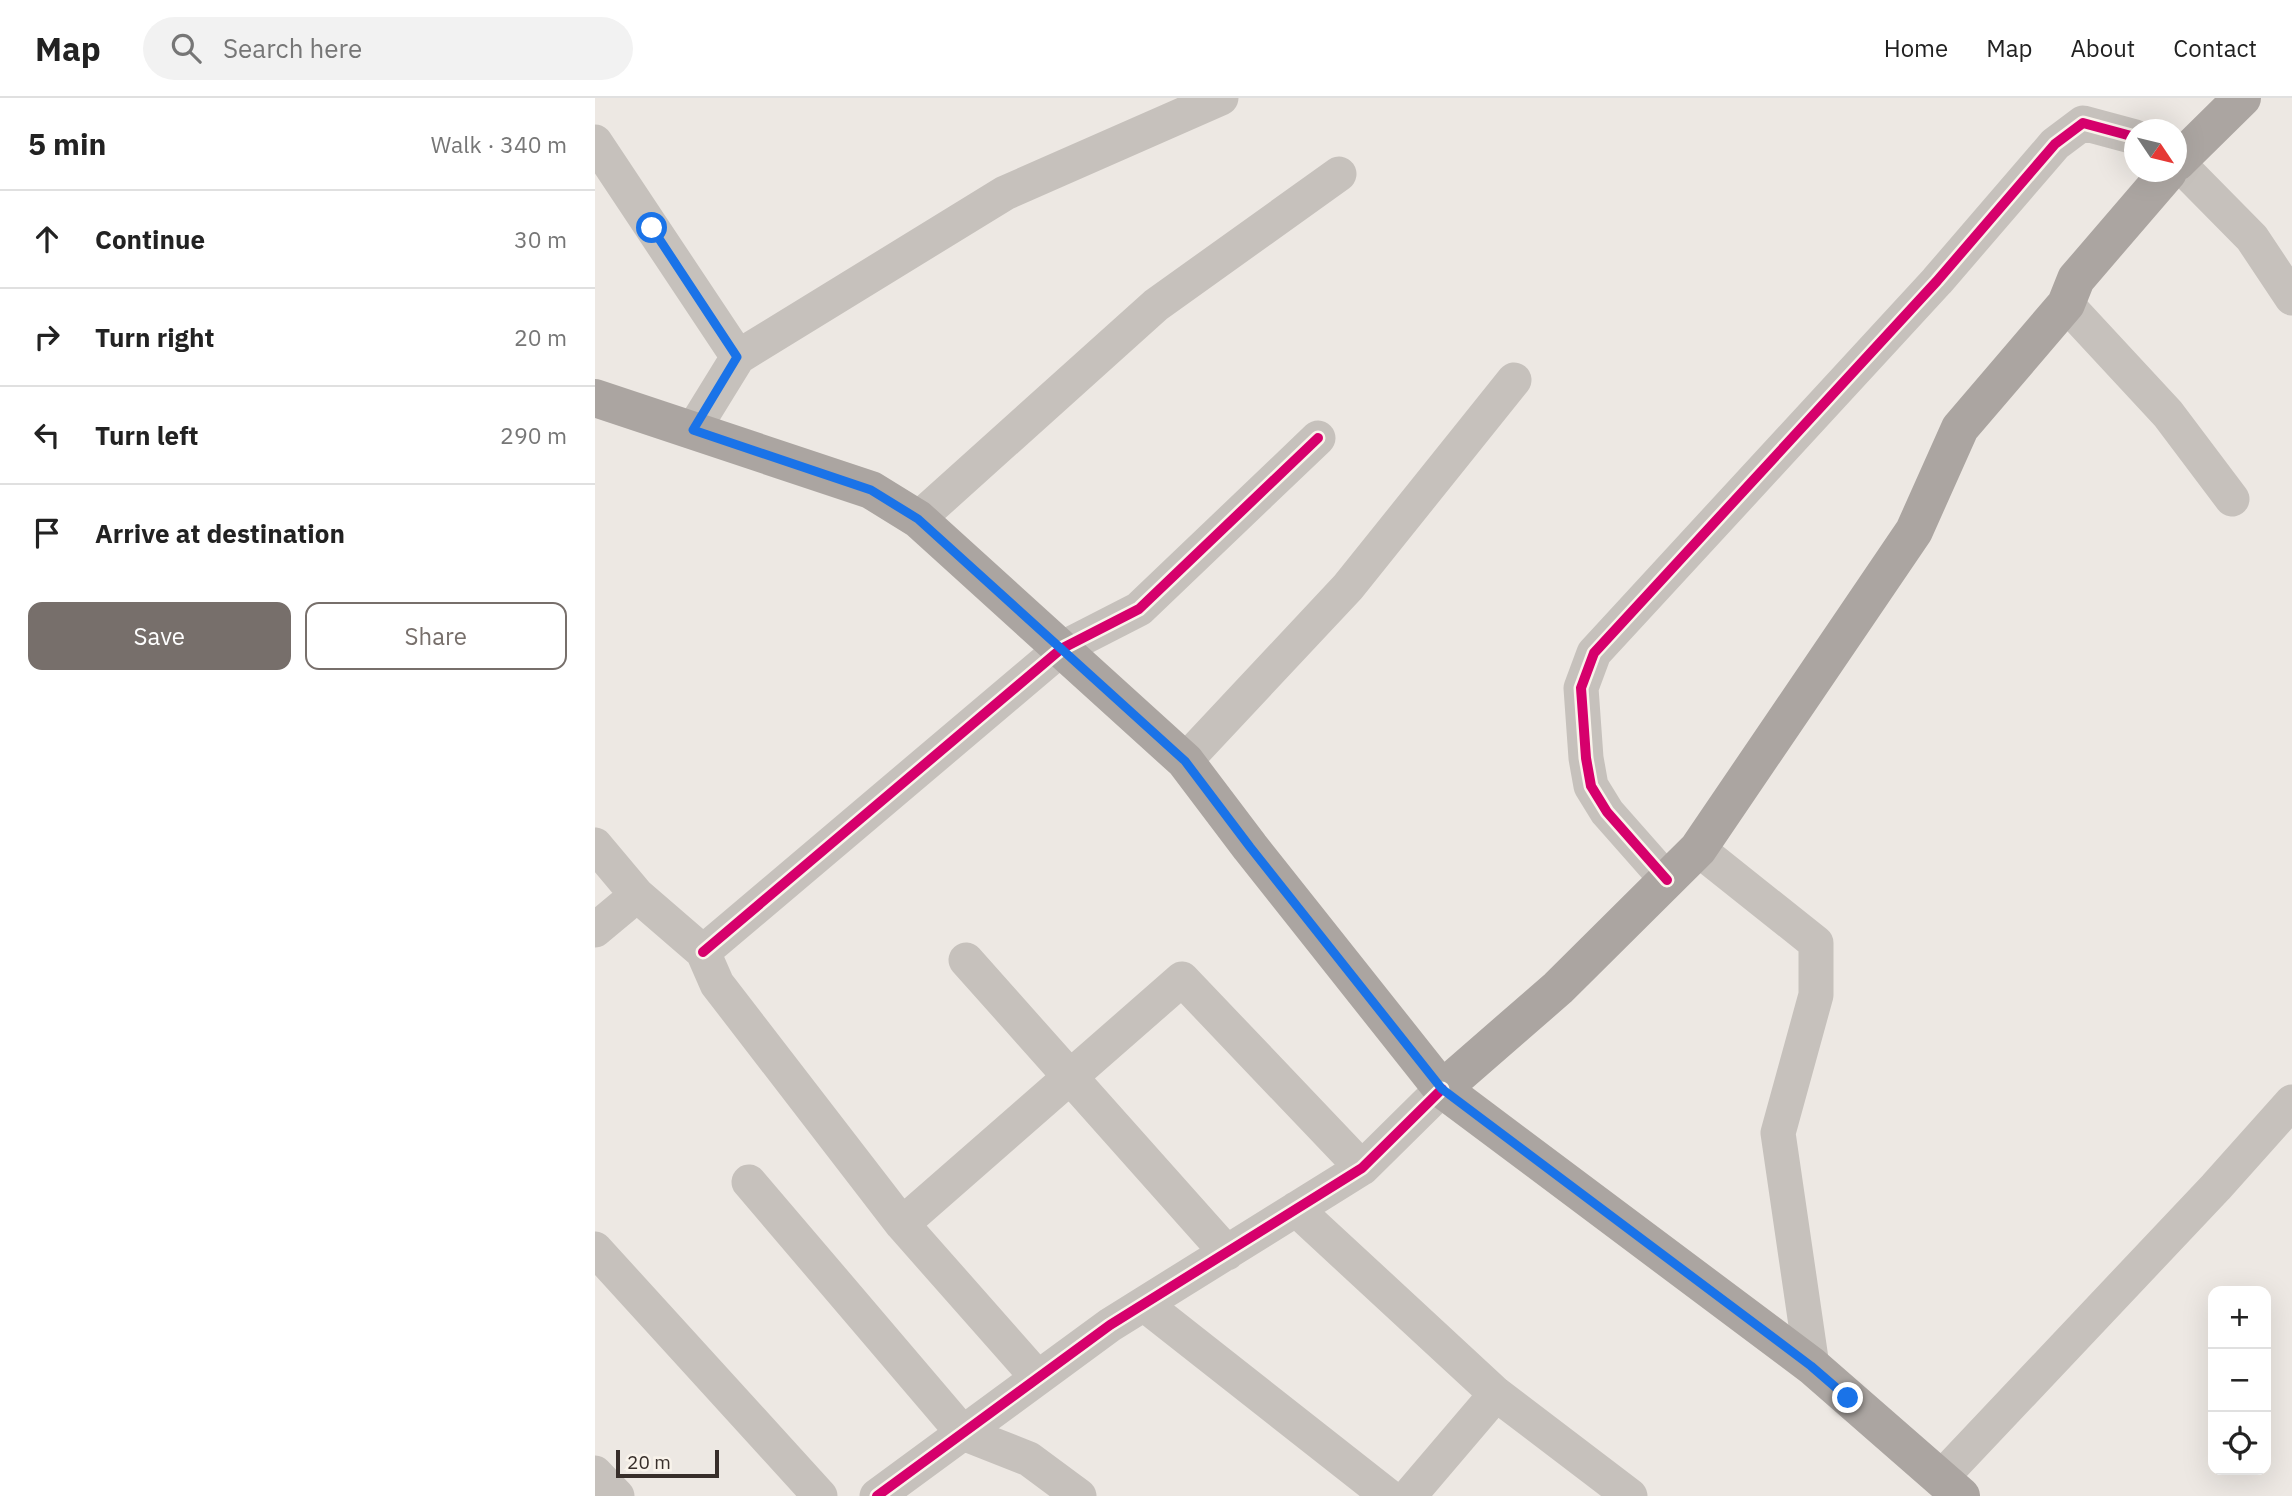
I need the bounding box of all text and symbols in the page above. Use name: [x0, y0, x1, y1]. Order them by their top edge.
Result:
search box: [143, 17, 633, 80]
text: Map: [35, 27, 101, 70]
icon: search: [167, 29, 205, 67]
text: Search here: [223, 31, 362, 65]
text: Home: [1884, 32, 1948, 64]
text: Map: [1986, 32, 2032, 64]
text: About: [2070, 32, 2135, 64]
text: Contact: [2173, 32, 2257, 64]
north arrow: [2124, 119, 2187, 182]
text: 5 min: [28, 124, 106, 163]
text: Walk · 340 m: [431, 129, 567, 159]
route start: [636, 212, 667, 243]
icon: ahead: [28, 220, 66, 258]
text: Continue: [95, 222, 205, 256]
text: 30 m: [514, 224, 567, 254]
icon: right: [28, 318, 66, 356]
text: Turn right: [95, 320, 214, 354]
text: 20 m: [514, 322, 567, 352]
icon: left: [28, 416, 66, 454]
text: Turn left: [95, 418, 198, 452]
text: 290 m: [500, 420, 567, 450]
icon: arrive: [28, 514, 66, 552]
text: Arrive at destination: [95, 516, 345, 550]
button: Save: [28, 602, 291, 670]
button: Share: [305, 602, 567, 670]
map controls: [2208, 1286, 2271, 1475]
button: +: [2208, 1286, 2271, 1349]
button: −: [2208, 1349, 2271, 1412]
route end: [1832, 1382, 1863, 1413]
button: locate: [2208, 1412, 2271, 1475]
scale bar: [616, 1447, 719, 1479]
text: 20 m: [627, 1450, 671, 1474]

